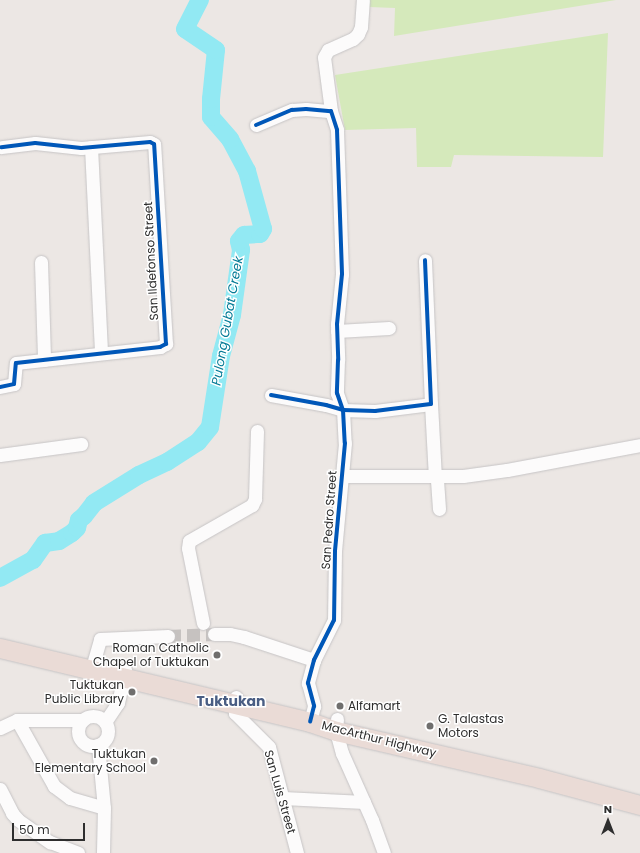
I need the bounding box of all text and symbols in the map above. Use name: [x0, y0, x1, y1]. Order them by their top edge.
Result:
street label: San Ildefonso Street: [141, 201, 161, 321]
water label: Pulong Gubat Creek: [209, 255, 247, 387]
street label: San Pedro Street: [318, 470, 340, 570]
place label: Roman Catholic Chapel of Tuktukan: [93, 641, 209, 669]
marker: Roman Catholic Chapel of Tuktukan: [212, 650, 222, 660]
place label: Tuktukan Public Library: [45, 678, 124, 706]
marker: Tuktukan Public Library: [127, 687, 137, 697]
district label: Tuktukan: [196, 693, 266, 709]
place label: Alfamart: [348, 699, 400, 713]
marker: Alfamart: [335, 701, 345, 711]
place label: G. Talastas Motors: [438, 712, 504, 740]
street label: MacArthur Highway: [320, 718, 438, 760]
marker: G. Talastas Motors: [425, 721, 435, 731]
place label: Tuktukan Elementary School: [35, 747, 146, 775]
street label: San Luis Street: [261, 748, 299, 836]
marker: Tuktukan Elementary School: [149, 756, 159, 766]
north arrow: [588, 801, 628, 841]
text: N: [604, 801, 612, 817]
scale bar: [14, 815, 87, 841]
text: 50 m: [19, 821, 50, 838]

